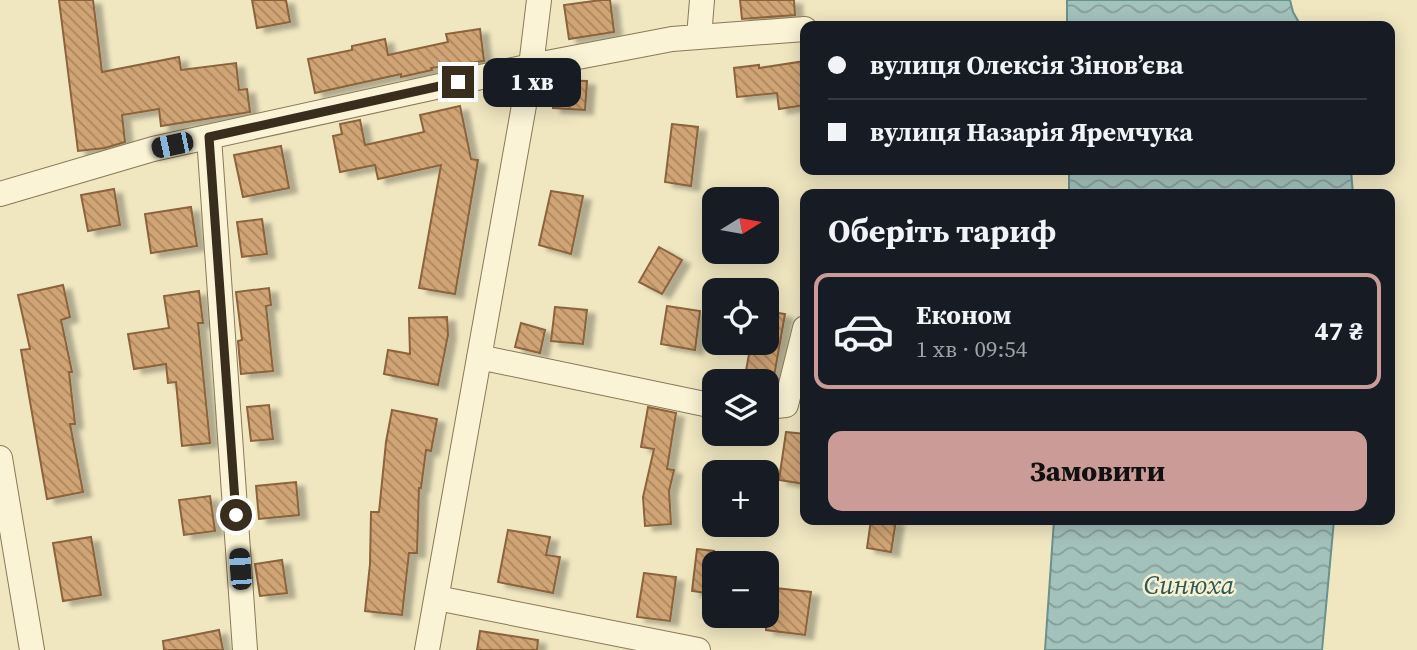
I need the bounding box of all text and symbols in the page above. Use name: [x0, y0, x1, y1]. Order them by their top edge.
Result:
text: вулиця Олексія Зіновʼєва: [870, 47, 1183, 83]
callout: 1 хв: [482, 57, 580, 106]
route end: [442, 66, 474, 98]
text: 1 хв: [510, 66, 554, 98]
text: вулиця Назарія Яремчука: [870, 114, 1193, 150]
car: [150, 130, 195, 160]
north arrow: [702, 187, 779, 264]
map controls: [702, 187, 779, 628]
text: Оберіть тариф: [828, 209, 1056, 253]
button: locate: [702, 278, 779, 355]
text: Економ: [916, 297, 1012, 333]
icon: car: [832, 300, 895, 363]
text: 47 ₴: [1315, 313, 1363, 349]
text: 1 хв · 09:54: [916, 333, 1027, 365]
button: layers: [702, 369, 779, 446]
button: Замовити: [828, 431, 1367, 511]
button: +: [702, 460, 779, 537]
route start: [220, 499, 252, 531]
car: [229, 547, 252, 591]
button: −: [702, 551, 779, 628]
water label: Синюха: [1144, 567, 1235, 603]

